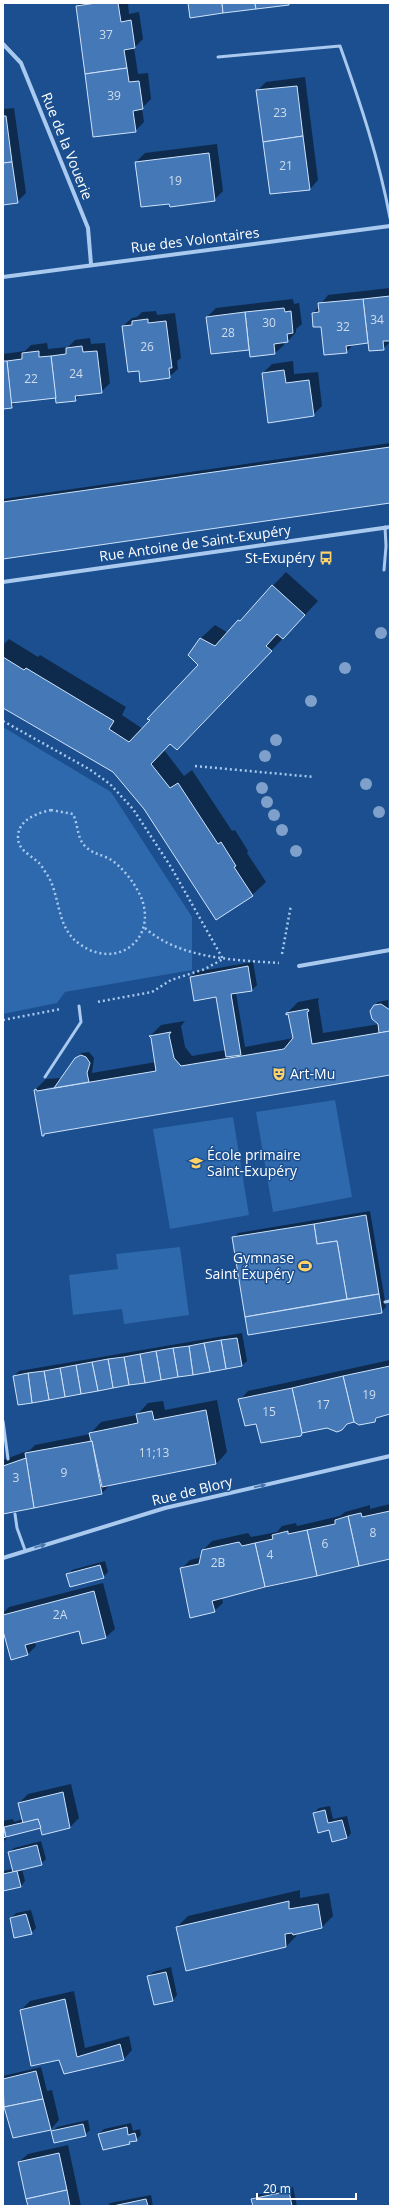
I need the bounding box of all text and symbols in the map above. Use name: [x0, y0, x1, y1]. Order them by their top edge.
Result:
house number: 37: [99, 26, 113, 43]
house number: 39: [107, 87, 121, 104]
street label: Rue de la Vouerie: [37, 89, 98, 202]
house number: 23: [273, 104, 287, 121]
house number: 21: [279, 157, 293, 174]
house number: 19: [168, 172, 182, 189]
street label: Rue des Volontaires: [130, 222, 261, 257]
house number: 34: [370, 311, 384, 328]
house number: 30: [262, 314, 276, 331]
house number: 32: [336, 318, 350, 335]
house number: 28: [221, 324, 235, 341]
house number: 26: [140, 338, 154, 355]
house number: 24: [69, 365, 83, 382]
house number: 22: [24, 370, 38, 387]
street label: Rue Antoine de Saint-Exupéry: [98, 520, 293, 565]
place label: St-Exupéry: [245, 548, 316, 567]
bus stop icon: St-Exupéry: [318, 550, 334, 566]
place label: Art-Mu: [290, 1064, 335, 1083]
theatre icon: Art-Mu: [271, 1066, 287, 1082]
place label: École primaire Saint-Exupéry: [207, 1145, 301, 1180]
school or university icon: École primaire Saint-Exupéry: [188, 1155, 204, 1171]
place label: Gymnase Saint Éxupéry: [205, 1248, 295, 1283]
sports icon: Gymnase Saint Éxupéry: [297, 1258, 313, 1274]
house number: 19: [362, 1386, 376, 1403]
house number: 17: [316, 1396, 330, 1413]
house number: 15: [262, 1403, 276, 1420]
house number: 11;13: [139, 1444, 169, 1461]
house number: 9: [61, 1464, 68, 1481]
house number: 3: [13, 1469, 20, 1486]
street label: Rue de Blory: [150, 1471, 235, 1510]
one-way arrow: [254, 1482, 266, 1488]
house number: 8: [370, 1524, 377, 1541]
house number: 6: [322, 1535, 329, 1552]
one-way arrow: [34, 1543, 46, 1549]
house number: 4: [267, 1546, 274, 1563]
house number: 2B: [211, 1554, 226, 1571]
house number: 2A: [53, 1606, 68, 1623]
scale bar: [257, 2175, 356, 2201]
text: 20 m: [263, 2180, 291, 2197]

